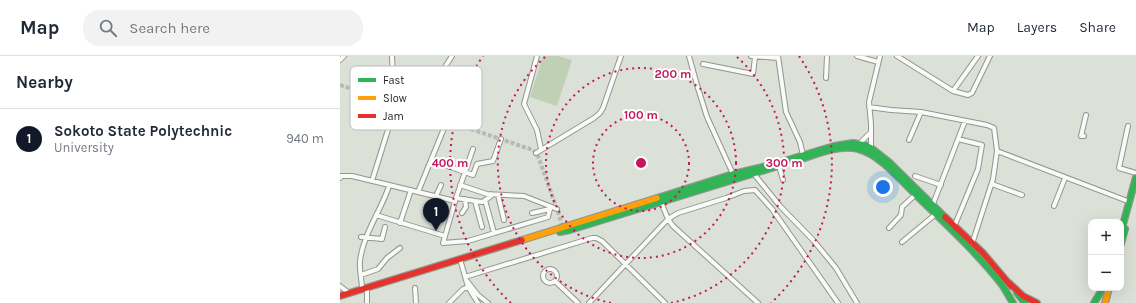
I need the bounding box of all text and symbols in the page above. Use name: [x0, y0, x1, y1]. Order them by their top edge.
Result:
search box: [83, 10, 363, 46]
text: Map: [20, 17, 59, 39]
icon: search: [97, 17, 119, 39]
text: Search here: [129, 19, 210, 37]
text: Map: [967, 19, 995, 36]
text: Layers: [1017, 19, 1057, 36]
text: Share: [1079, 19, 1116, 36]
legend: [350, 66, 482, 130]
text: 200 m: [655, 67, 691, 81]
text: Nearby: [16, 72, 73, 92]
text: Fast: [383, 74, 404, 87]
text: Slow: [383, 92, 407, 105]
text: 100 m: [624, 108, 658, 122]
text: Jam: [383, 110, 404, 123]
text: Sokoto State Polytechnic: [54, 122, 232, 140]
text: 1: [27, 131, 31, 146]
text: 940 m: [286, 131, 324, 146]
text: University: [54, 140, 114, 155]
text: 400 m: [432, 156, 468, 170]
centre of rings: [634, 156, 648, 170]
text: 300 m: [765, 156, 803, 170]
your location: [873, 177, 893, 197]
pin: 1: [423, 198, 449, 231]
map controls: [1088, 219, 1124, 291]
button: +: [1088, 219, 1124, 255]
button: −: [1088, 255, 1124, 291]

